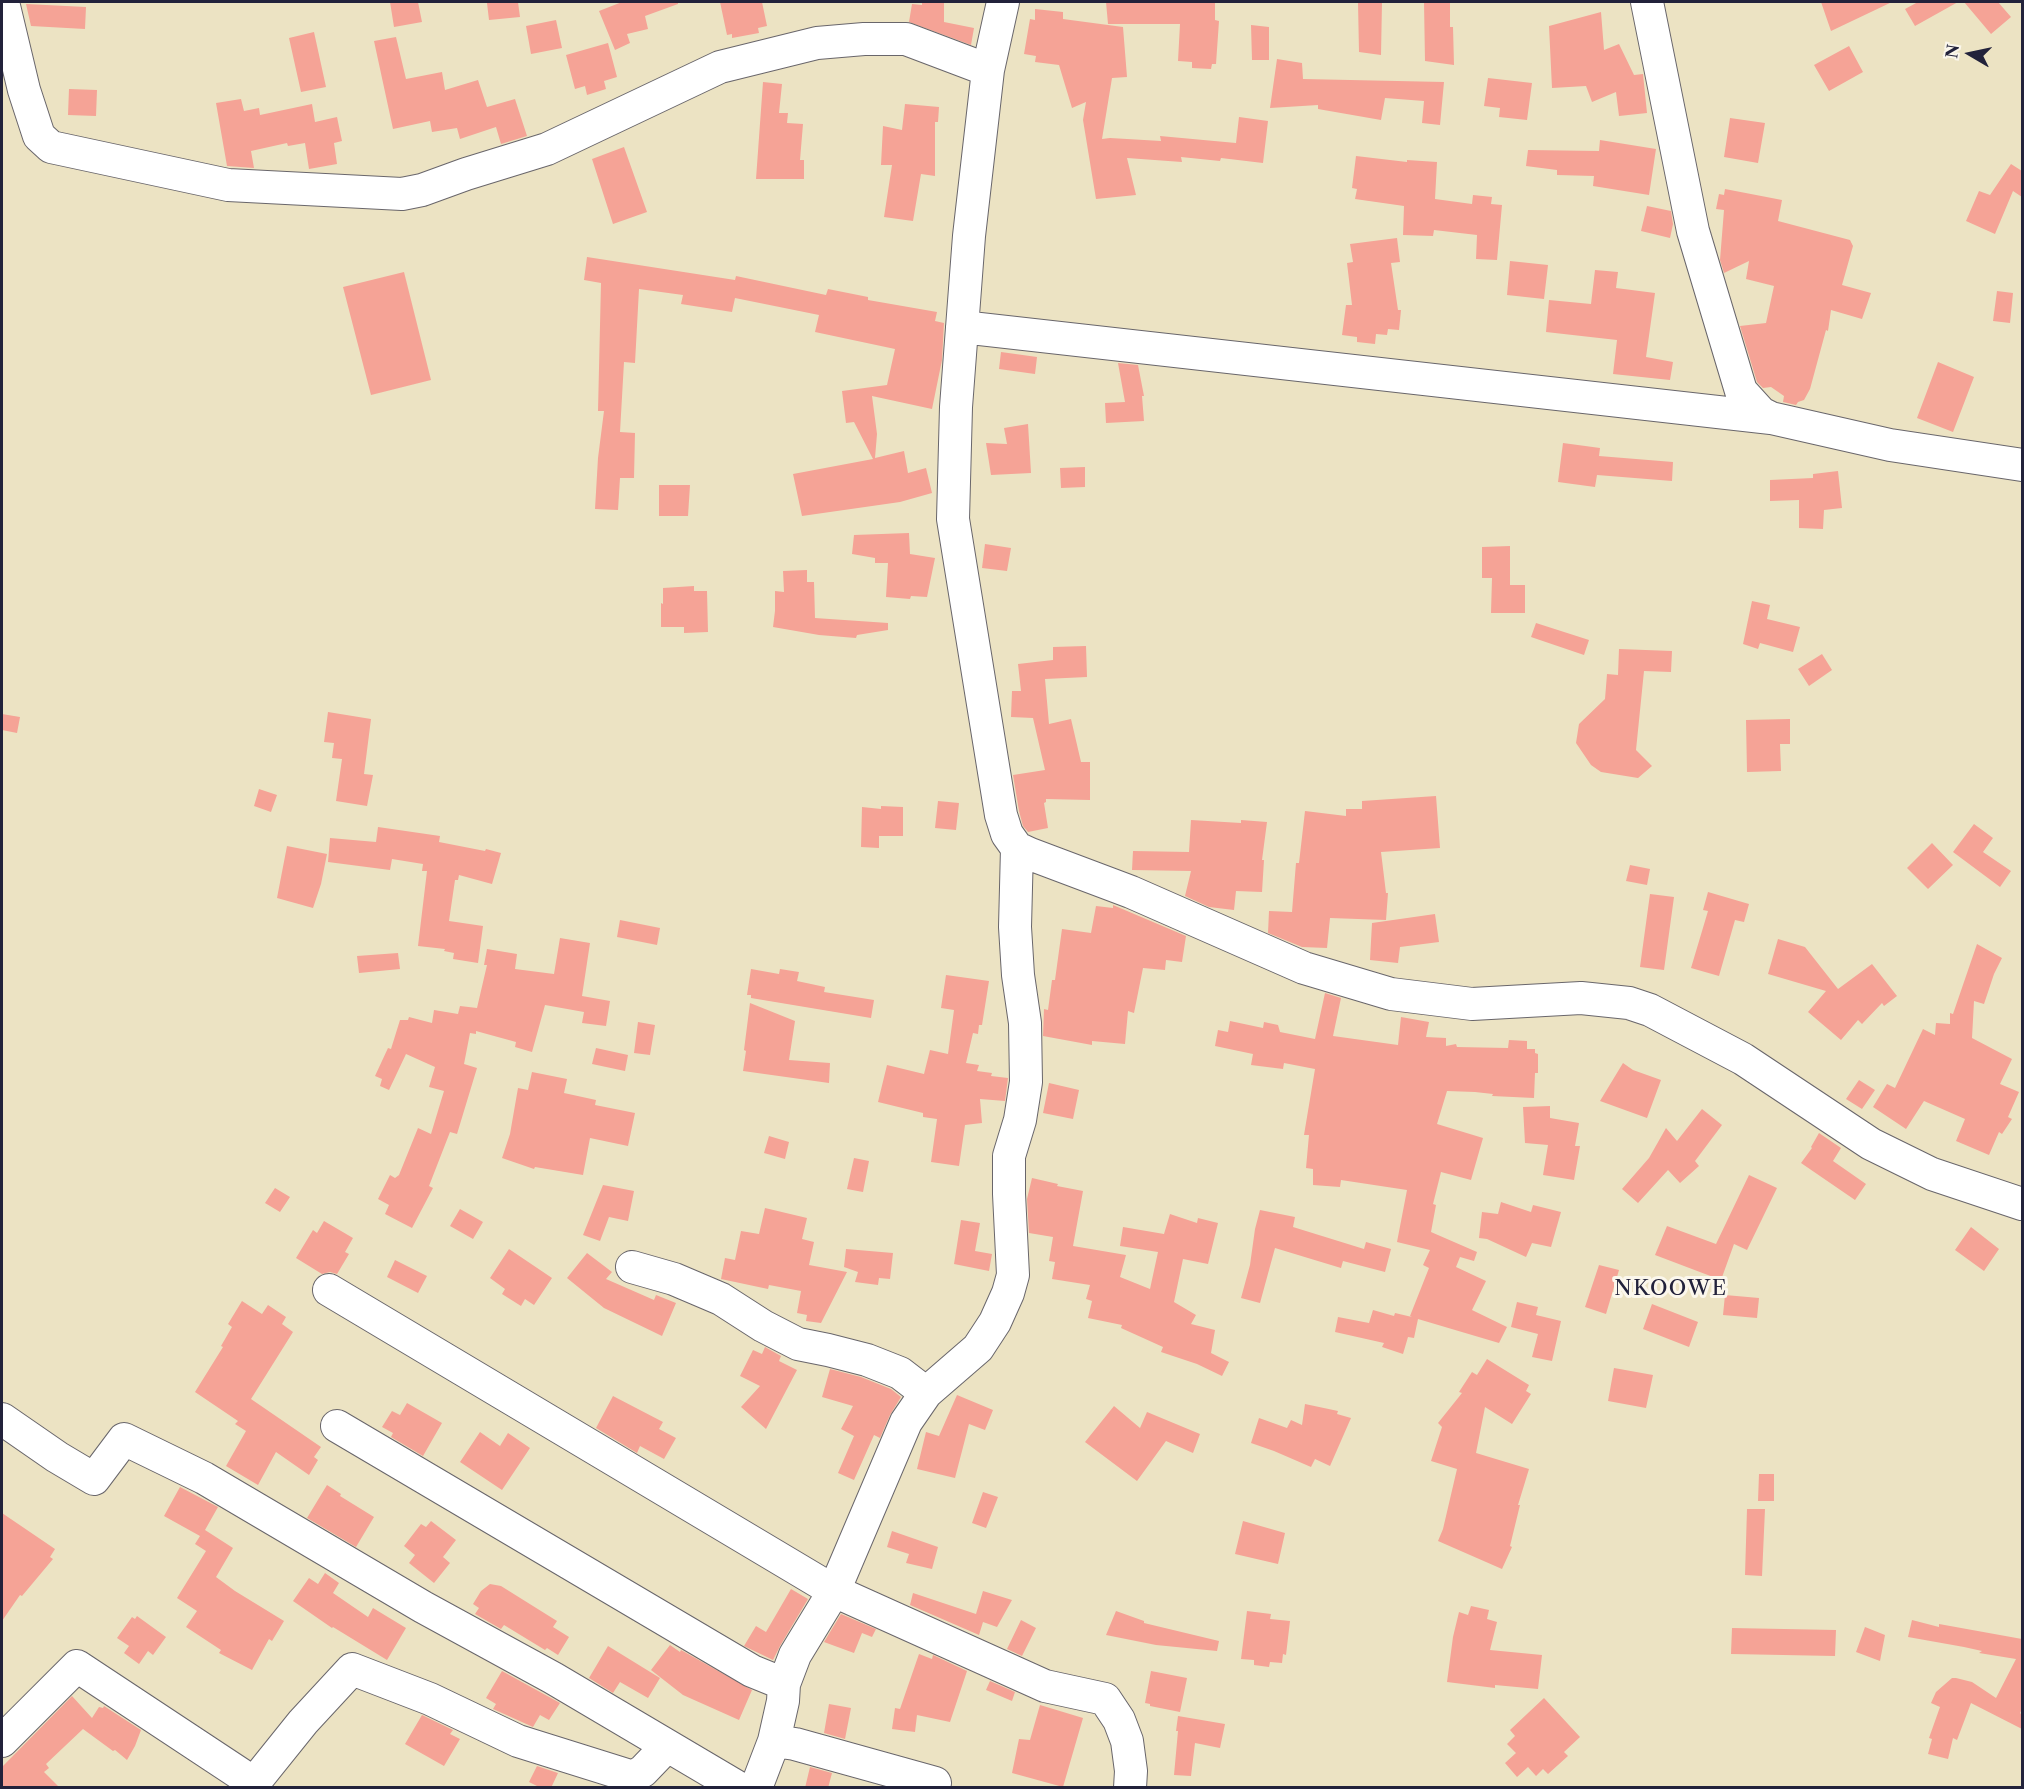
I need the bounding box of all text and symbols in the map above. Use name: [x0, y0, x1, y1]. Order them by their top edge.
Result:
north arrow: [1940, 24, 2000, 84]
text: N: [1941, 43, 1963, 60]
district label: NKOOWE: [1614, 1276, 1728, 1302]

